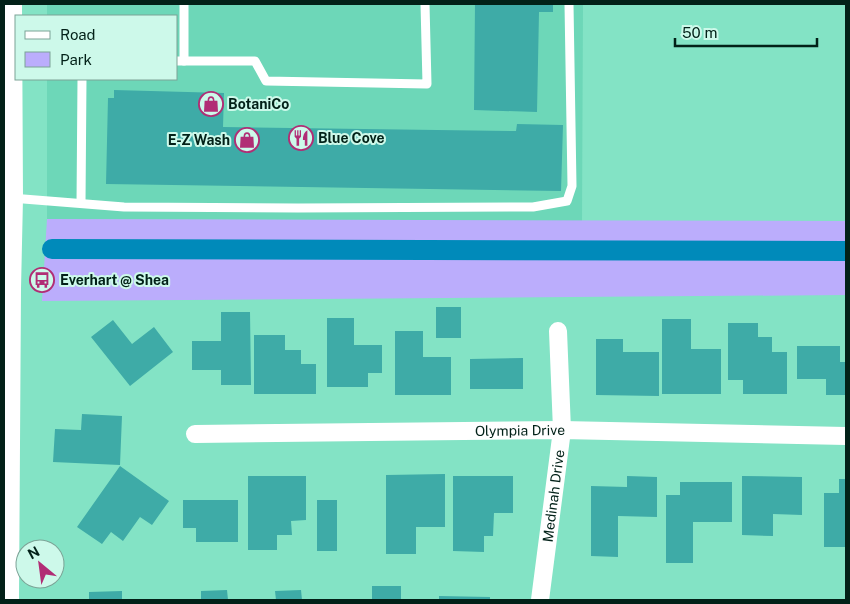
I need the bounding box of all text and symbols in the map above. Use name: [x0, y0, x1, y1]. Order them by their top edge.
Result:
legend: [15, 15, 178, 80]
scale bar: [675, 15, 818, 47]
text: 50 m: [682, 24, 717, 41]
text: Road: [60, 26, 96, 43]
text: Park: [60, 51, 92, 68]
shop icon: BotaniCo: [198, 91, 224, 117]
place label: BotaniCo: [228, 96, 289, 112]
restaurant icon: Blue Cove: [288, 125, 314, 151]
shop icon: E-Z Wash: [234, 127, 260, 153]
place label: Blue Cove: [318, 130, 385, 146]
place label: E-Z Wash: [168, 132, 230, 148]
bus stop icon: Everhart @ Shea: [29, 267, 55, 293]
place label: Everhart @ Shea: [60, 272, 169, 288]
street label: Olympia Drive: [475, 422, 565, 439]
street label: Medinah Drive: [540, 449, 567, 543]
north arrow: [15, 539, 65, 589]
text: N: [25, 543, 42, 562]

